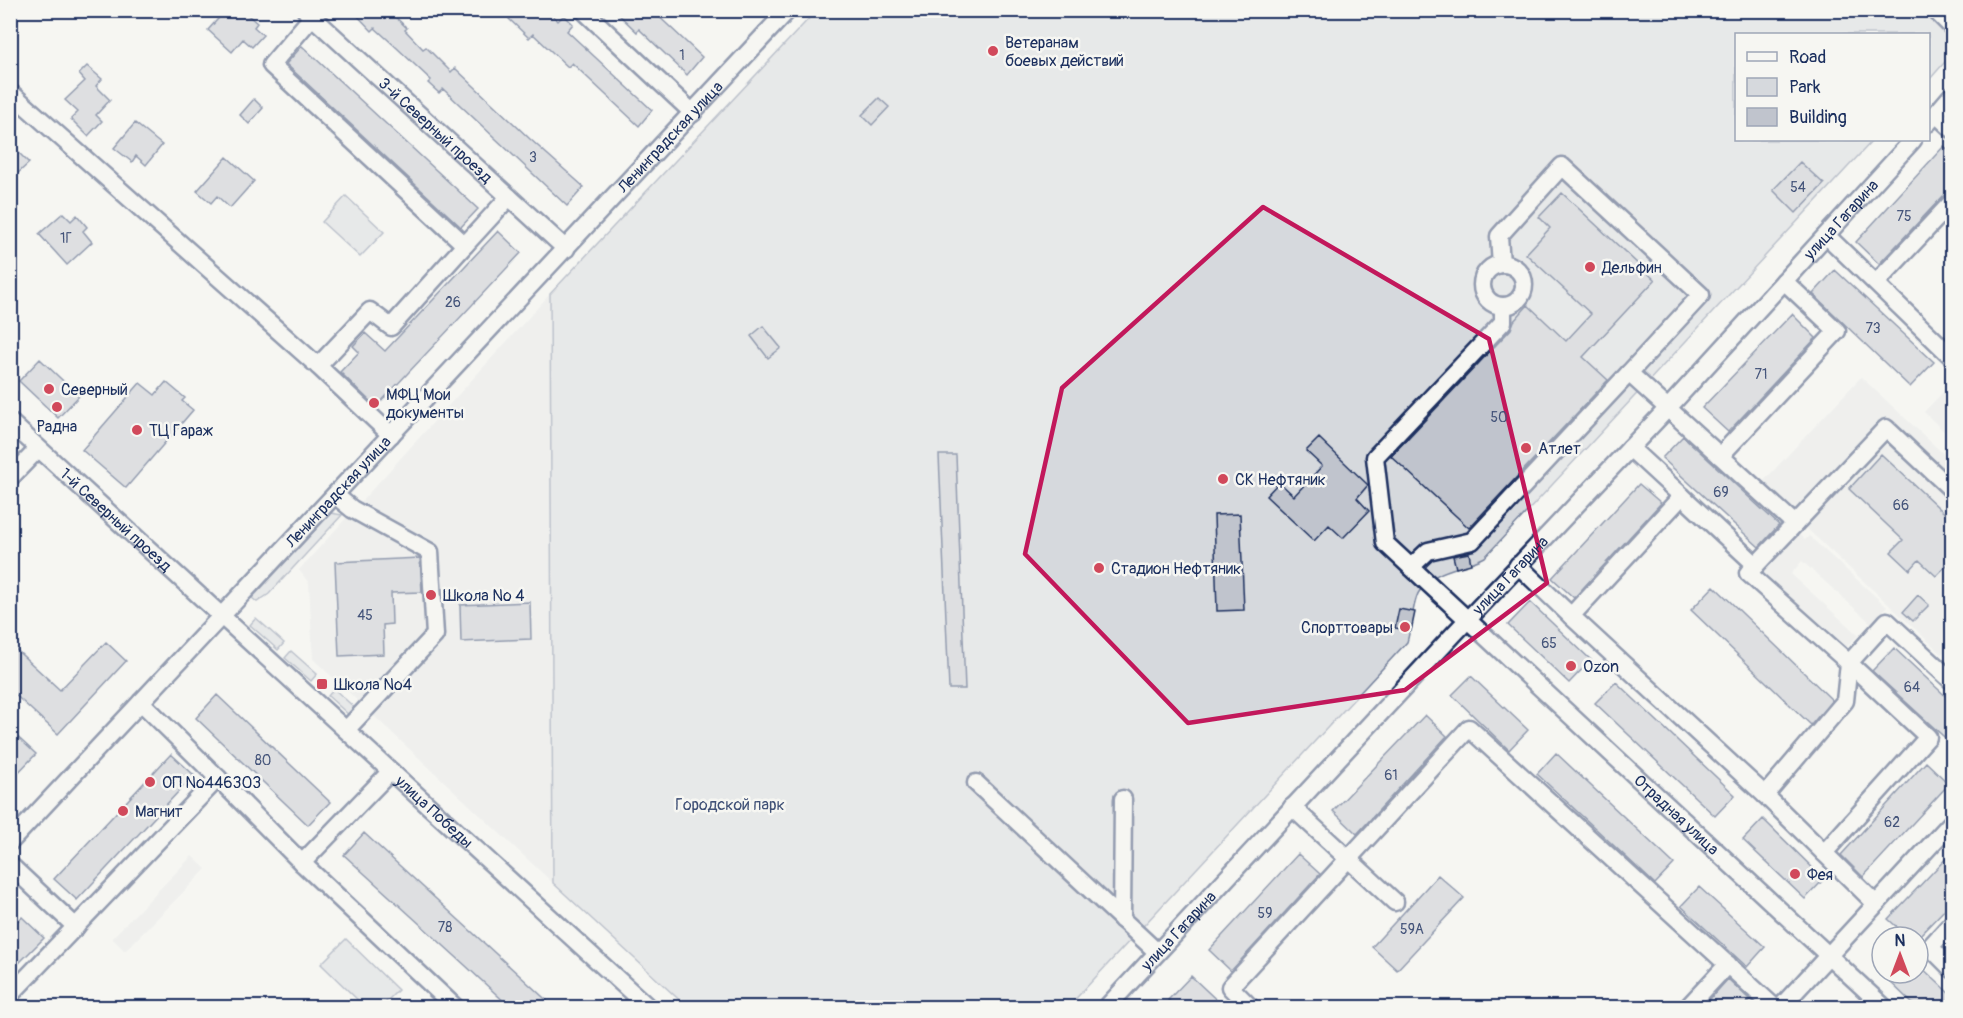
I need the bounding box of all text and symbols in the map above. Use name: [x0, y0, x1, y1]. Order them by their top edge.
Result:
place label: Ветеранам боевых действий: [1005, 33, 1124, 71]
legend: [1735, 33, 1930, 141]
marker: Ветеранам боевых действий: [986, 44, 1000, 58]
text: Road: [1789, 46, 1826, 69]
house number: 1: [679, 47, 685, 64]
street label: 3-й Северный проезд: [374, 74, 496, 188]
text: Park: [1789, 76, 1821, 99]
street label: Ленинградская улица: [613, 77, 727, 198]
text: Building: [1789, 106, 1847, 129]
house number: 3: [529, 149, 537, 166]
street label: улица Гагарина: [1799, 176, 1883, 265]
house number: 54: [1790, 179, 1806, 196]
house number: 75: [1897, 208, 1912, 225]
house number: 1Г: [60, 230, 72, 247]
place label: Дельфин: [1601, 258, 1662, 278]
marker: Дельфин: [1583, 260, 1597, 274]
house number: 26: [445, 294, 461, 311]
house number: 73: [1865, 320, 1881, 337]
house number: 71: [1755, 366, 1767, 383]
place label: Северный: [61, 380, 128, 400]
marker: Северный: [42, 382, 56, 396]
place label: МФЦ Мои документы: [386, 385, 464, 423]
marker: МФЦ Мои документы: [367, 396, 381, 410]
marker: Радна: [50, 400, 64, 414]
house number: 50: [1490, 409, 1508, 426]
place label: Радна: [37, 417, 77, 437]
place label: ТЦ Гараж: [149, 421, 214, 441]
marker: ТЦ Гараж: [130, 423, 144, 437]
street label: Ленинградская улица: [281, 432, 396, 553]
place label: Атлет: [1538, 439, 1581, 459]
marker: Атлет: [1519, 441, 1533, 455]
street label: 1-й Северный проезд: [56, 464, 176, 576]
place label: СК Нефтяник: [1235, 470, 1326, 490]
marker: СК Нефтяник: [1216, 472, 1230, 486]
house number: 69: [1713, 484, 1729, 501]
house number: 66: [1893, 497, 1909, 514]
street label: улица Гагарина: [1468, 532, 1553, 620]
place label: Стадион Нефтяник: [1111, 559, 1241, 579]
marker: Стадион Нефтяник: [1092, 561, 1106, 575]
place label: Школа № 4: [443, 586, 524, 606]
marker: Школа № 4: [424, 588, 438, 602]
house number: 45: [357, 607, 373, 624]
place label: Спорттовары: [1301, 618, 1393, 638]
marker: Спорттовары: [1398, 620, 1412, 634]
house number: 65: [1541, 635, 1557, 652]
place label: Ozon: [1583, 657, 1619, 677]
marker: Ozon: [1564, 659, 1578, 673]
place label: Школа №4: [334, 675, 412, 695]
marker: Школа №4: [315, 677, 329, 691]
house number: 64: [1904, 679, 1920, 696]
house number: 80: [255, 752, 271, 769]
house number: 61: [1384, 767, 1398, 784]
street label: улица Победы: [390, 771, 477, 853]
street label: Отрадная улица: [1629, 771, 1723, 860]
place label: ОП №446303: [162, 773, 261, 793]
marker: ОП №446303: [143, 775, 157, 789]
park label: Городской парк: [675, 795, 785, 815]
place label: Магнит: [135, 802, 183, 822]
marker: Магнит: [116, 804, 130, 818]
house number: 62: [1884, 814, 1900, 831]
place label: Фея: [1807, 865, 1833, 885]
marker: Фея: [1788, 867, 1802, 881]
street label: улица Гагарина: [1136, 887, 1221, 976]
house number: 59: [1258, 905, 1272, 922]
house number: 78: [438, 919, 452, 936]
house number: 59А: [1400, 921, 1424, 938]
north arrow: [1870, 925, 1930, 985]
text: N: [1895, 931, 1906, 951]

